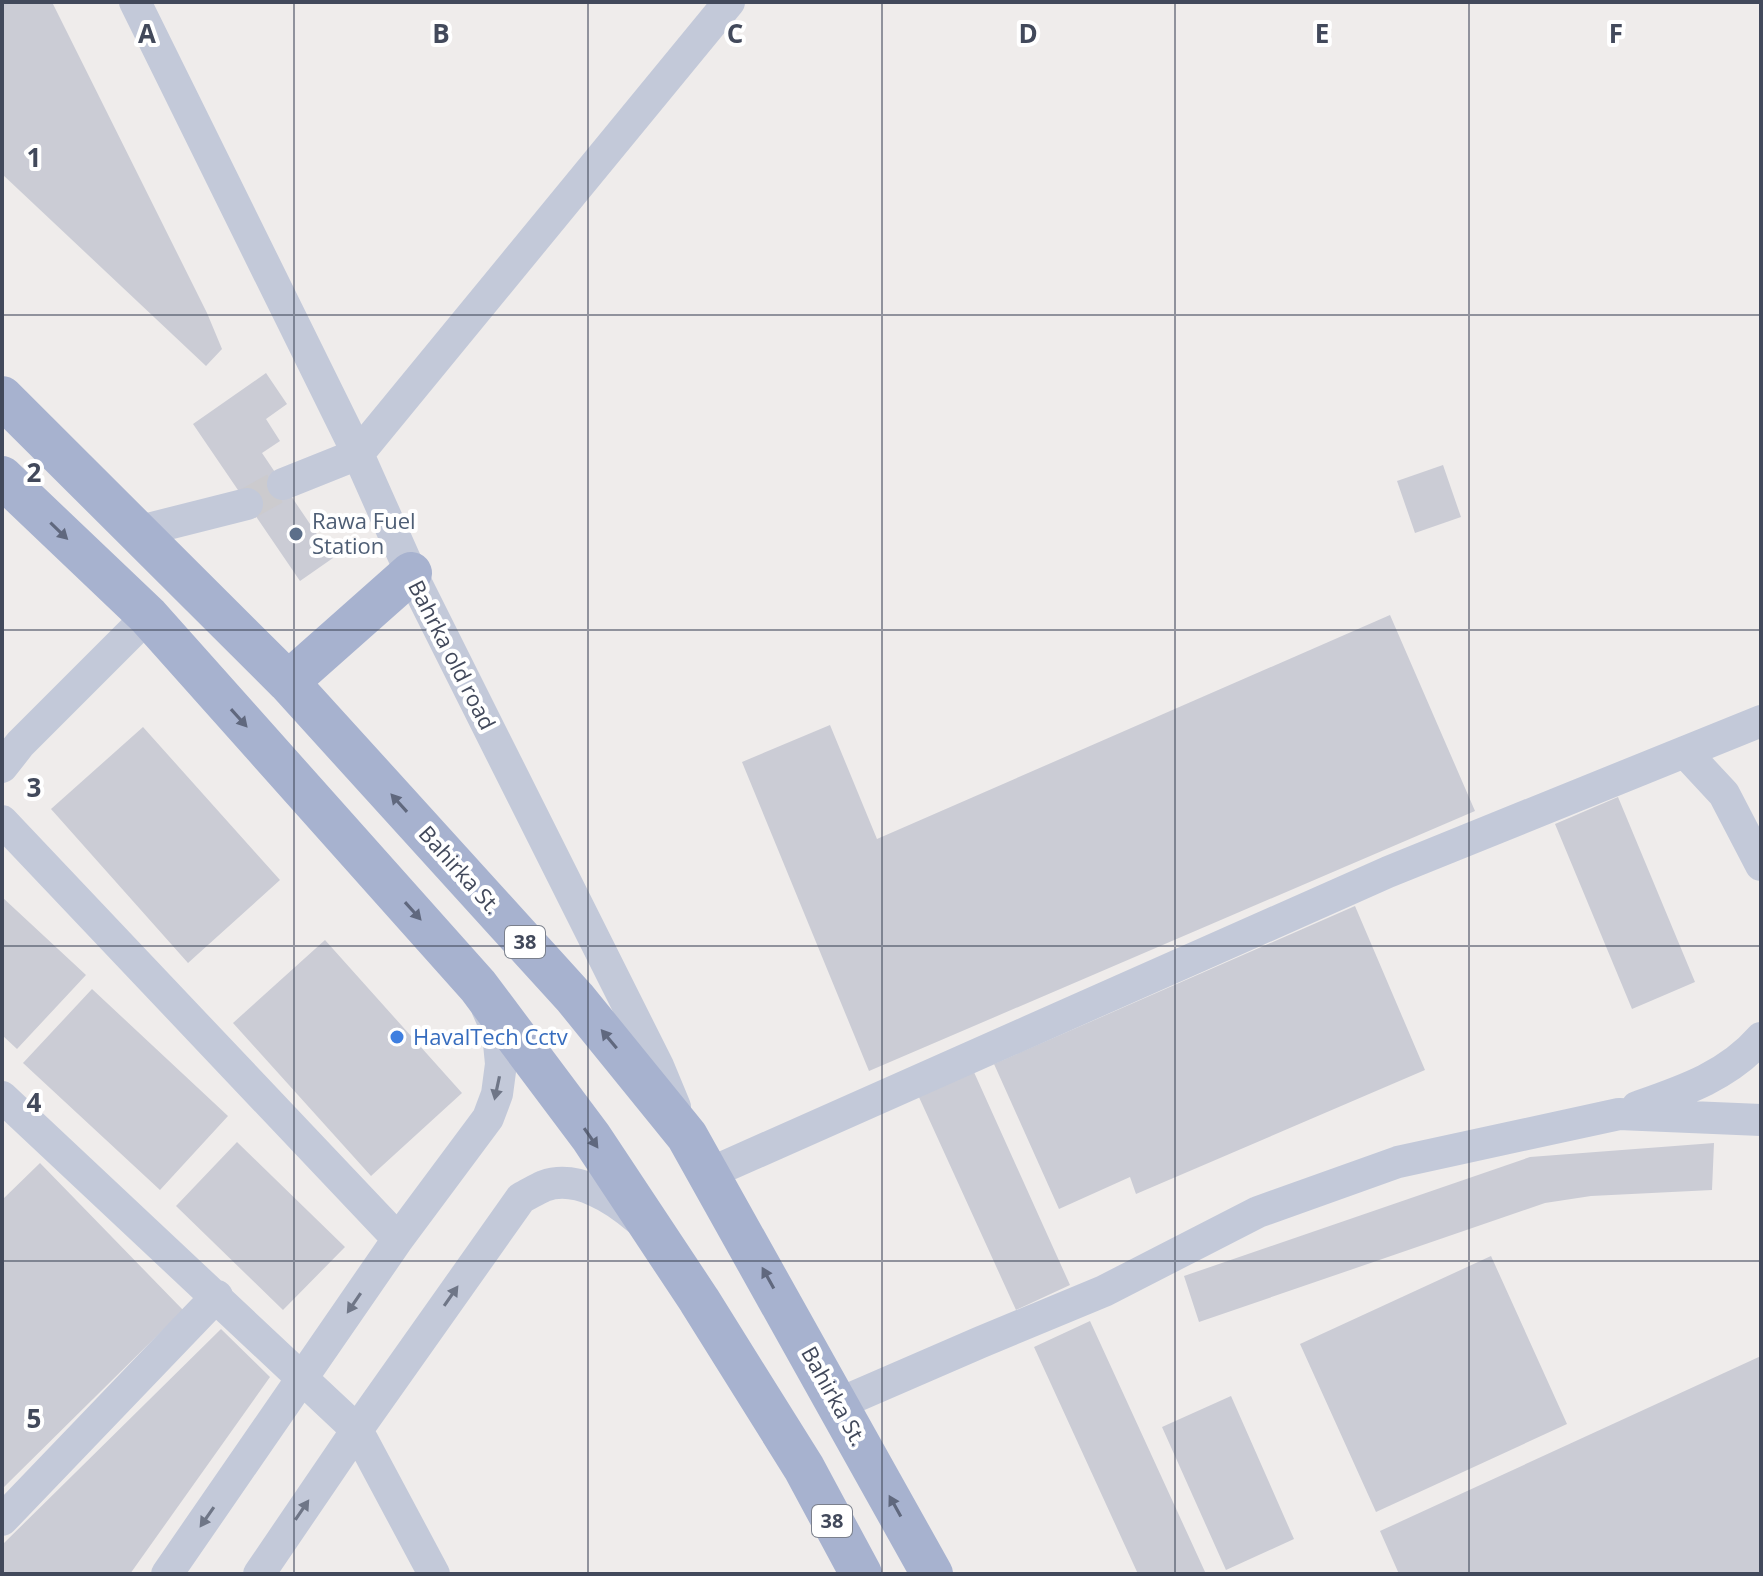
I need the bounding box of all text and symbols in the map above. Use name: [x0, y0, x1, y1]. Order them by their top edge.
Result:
text: A: [138, 15, 156, 51]
text: B: [432, 15, 450, 51]
text: C: [727, 15, 743, 51]
text: D: [1018, 15, 1038, 51]
text: E: [1315, 15, 1329, 51]
text: F: [1609, 15, 1623, 51]
text: 1: [27, 139, 41, 175]
text: 2: [27, 454, 42, 490]
place label: Rawa Fuel Station: [312, 505, 416, 560]
one-way arrow: [49, 522, 68, 540]
marker: Rawa Fuel Station: [287, 525, 305, 543]
street label: Bahrka old road: [402, 575, 504, 735]
one-way arrow: [230, 708, 248, 727]
text: 3: [27, 769, 41, 805]
one-way arrow: [391, 794, 409, 813]
street label: Bahirka St.: [413, 819, 509, 920]
one-way arrow: [404, 901, 421, 921]
road number: 38: [505, 926, 545, 958]
place label: HavalTech Cctv: [413, 1021, 568, 1051]
marker: HavalTech Cctv: [388, 1028, 406, 1046]
one-way arrow: [601, 1030, 618, 1050]
one-way arrow: [490, 1075, 503, 1100]
text: 4: [27, 1084, 42, 1120]
one-way arrow: [583, 1127, 598, 1148]
one-way arrow: [762, 1267, 775, 1290]
one-way arrow: [443, 1286, 458, 1307]
one-way arrow: [347, 1293, 362, 1314]
street label: Bahirka St.: [795, 1340, 875, 1451]
text: 5: [27, 1400, 41, 1436]
one-way arrow: [888, 1494, 901, 1517]
one-way arrow: [295, 1499, 310, 1520]
road number: 38: [812, 1505, 852, 1537]
one-way arrow: [200, 1507, 215, 1528]

